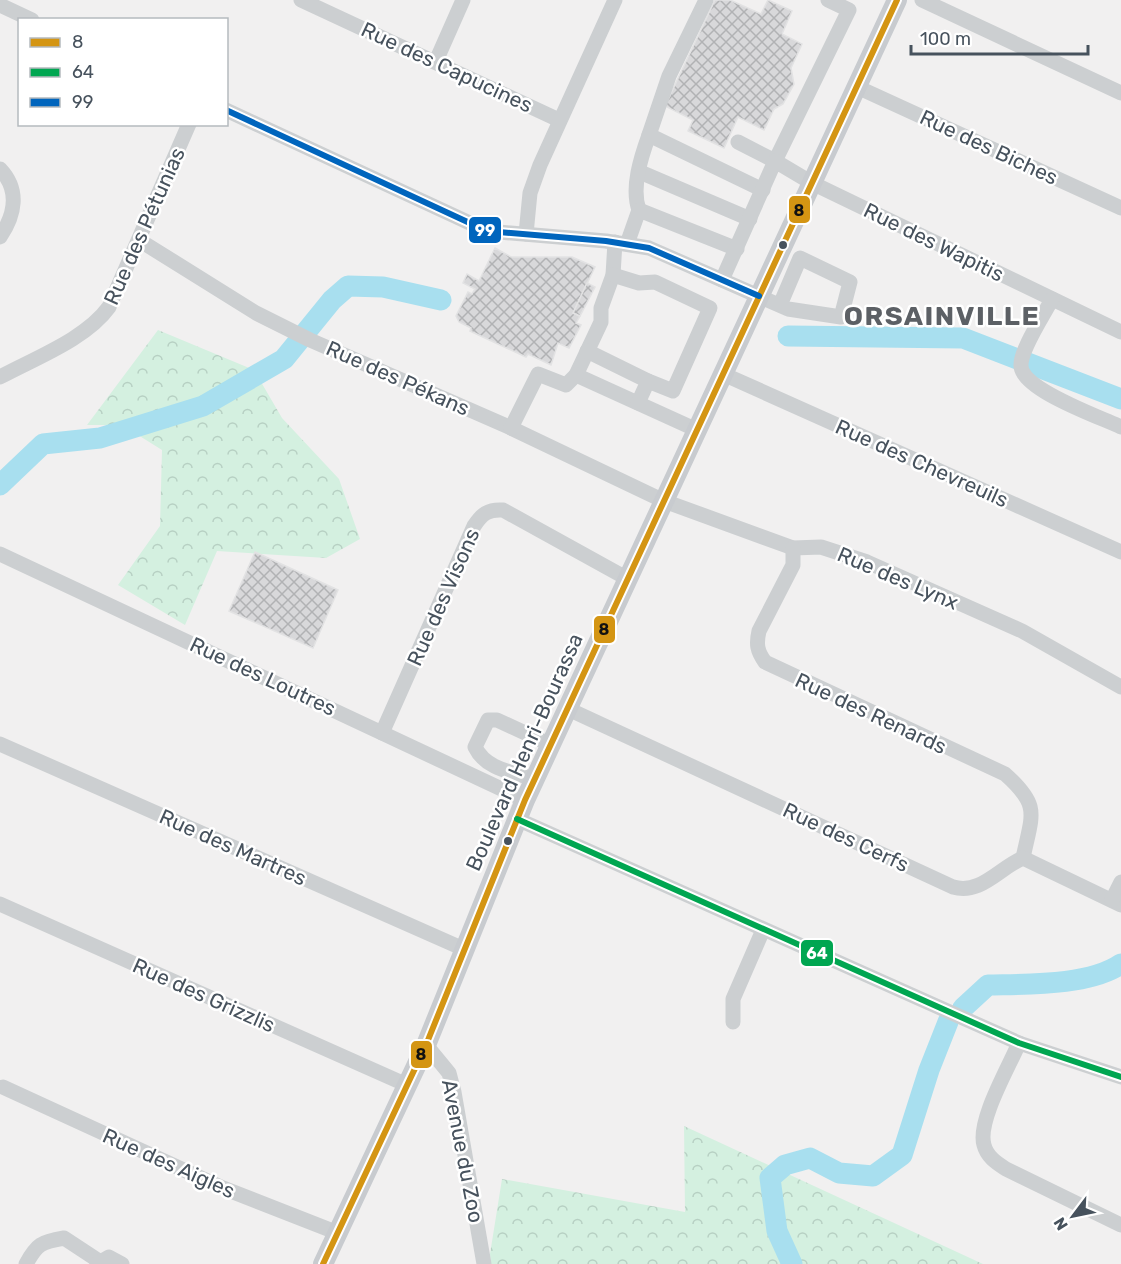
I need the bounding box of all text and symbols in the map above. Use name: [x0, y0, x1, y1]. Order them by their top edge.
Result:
street label: Rue des Capucines: [357, 16, 537, 118]
legend: [18, 18, 228, 126]
scale bar: [911, 18, 1088, 56]
text: 100 m: [920, 28, 971, 50]
text: 8: [72, 31, 83, 53]
text: 64: [72, 61, 94, 83]
text: 99: [72, 91, 93, 113]
street label: Rue des Biches: [916, 104, 1062, 190]
street label: Rue des Pétunias: [98, 144, 190, 308]
line badge: 8: [788, 195, 811, 224]
street label: Rue des Wapitis: [860, 197, 1008, 287]
text: 8: [794, 201, 805, 220]
line badge: 99: [468, 216, 502, 244]
text: 99: [475, 221, 495, 240]
unlabelled marker: [777, 239, 789, 251]
district label: ORSAINVILLE: [844, 300, 1040, 332]
street label: Rue des Pékans: [322, 335, 474, 421]
street label: Rue des Chevreuils: [832, 414, 1012, 512]
street label: Rue des Visons: [402, 524, 484, 670]
street label: Rue des Lynx: [834, 541, 962, 615]
line badge: 8: [593, 615, 616, 644]
text: 8: [599, 620, 610, 639]
street label: Boulevard Henri-Bourassa: [460, 629, 588, 875]
street label: Rue des Loutres: [186, 631, 340, 721]
street label: Rue des Renards: [791, 667, 951, 759]
street label: Rue des Cerfs: [779, 797, 913, 877]
street label: Rue des Martres: [156, 803, 310, 891]
unlabelled marker: [502, 835, 514, 847]
line badge: 64: [800, 939, 834, 967]
text: 64: [806, 944, 828, 963]
street label: Rue des Grizzlis: [129, 952, 279, 1038]
line badge: 8: [410, 1040, 433, 1069]
text: 8: [416, 1045, 427, 1064]
street label: Avenue du Zoo: [437, 1077, 489, 1225]
street label: Rue des Aigles: [99, 1123, 239, 1203]
north arrow: [1043, 1186, 1103, 1246]
text: N: [1050, 1214, 1072, 1234]

